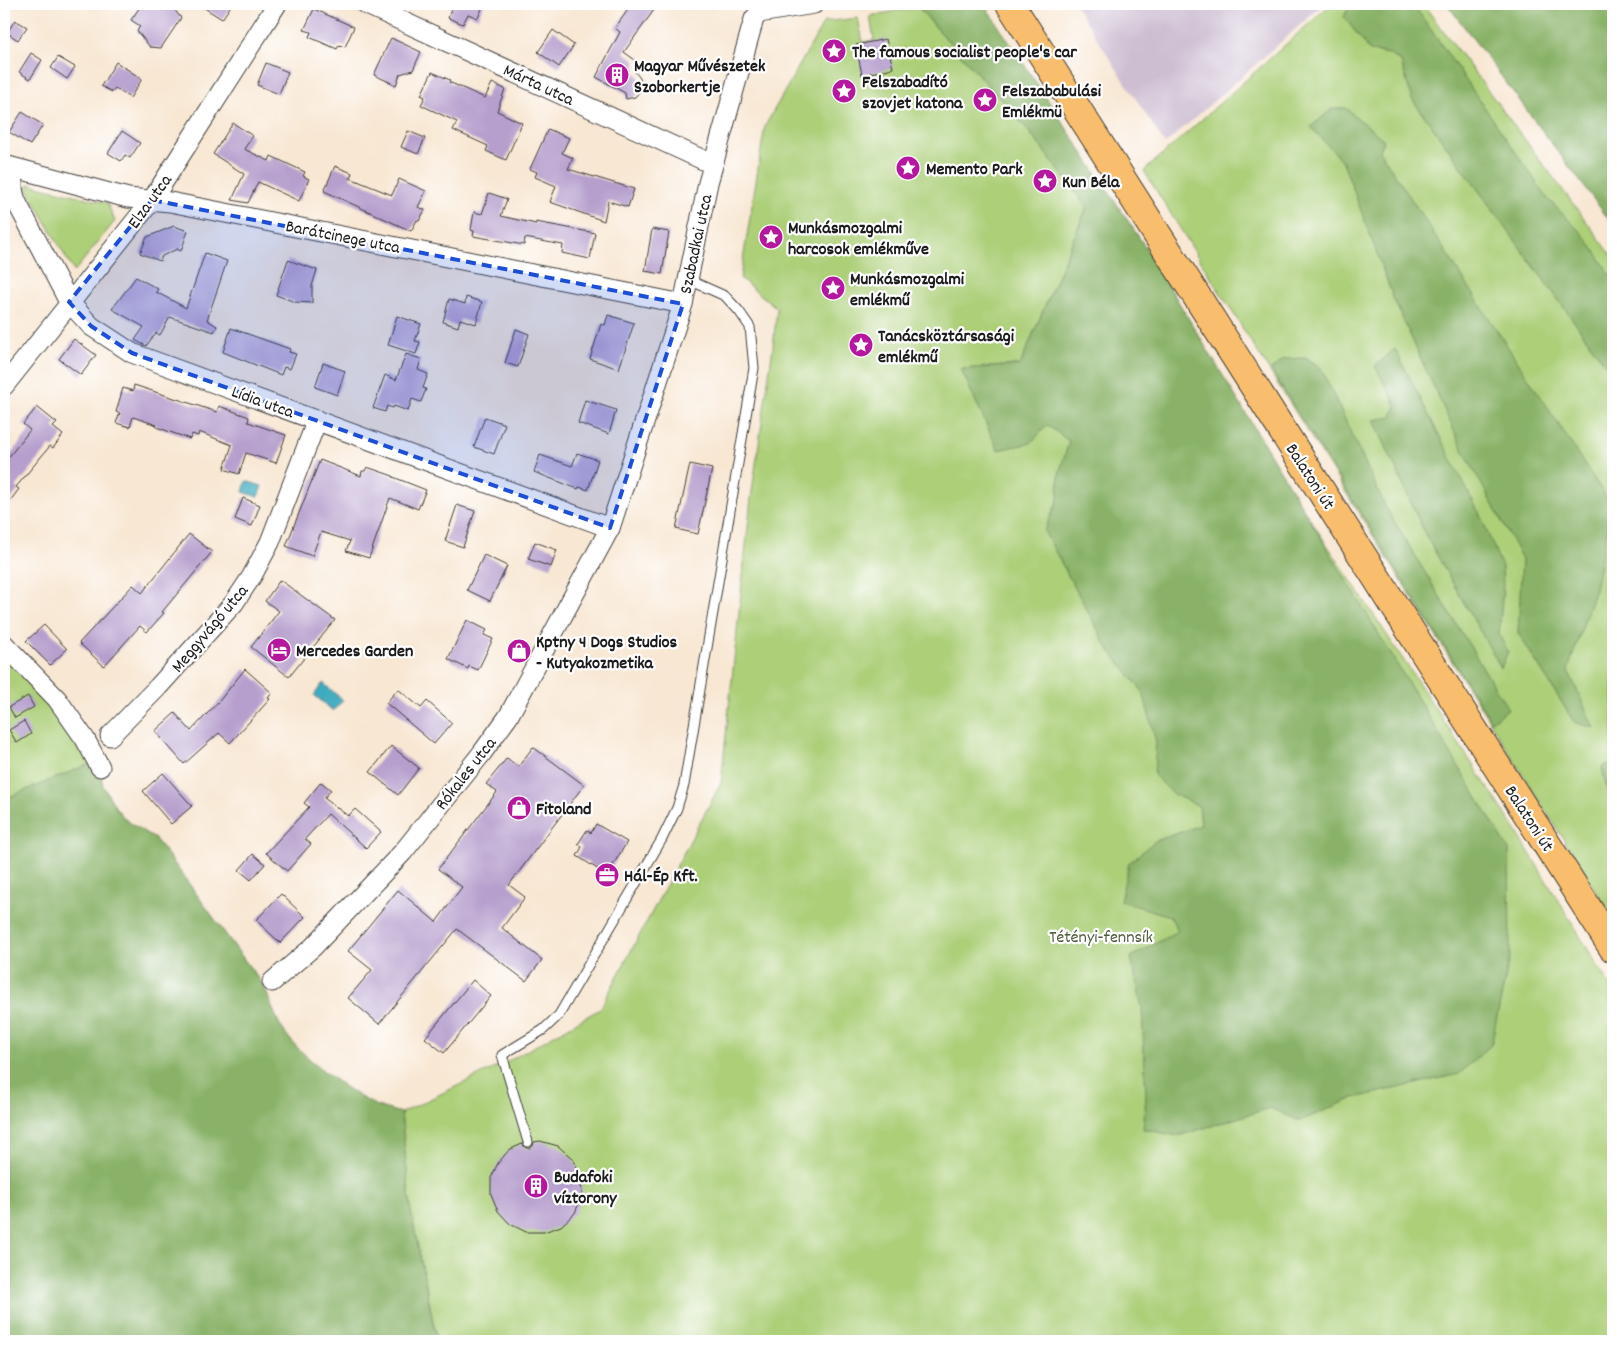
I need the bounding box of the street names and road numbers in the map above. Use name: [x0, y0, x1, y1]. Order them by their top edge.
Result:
street label: Márta utca: [498, 59, 578, 114]
street label: Elza utca: [123, 170, 180, 235]
street label: Szabadkai utca: [675, 192, 720, 297]
street label: Barátcinege utca: [283, 215, 402, 262]
street label: Lídia utca: [227, 380, 298, 426]
street label: Balatoni út: [1278, 439, 1340, 516]
street label: Meggyvágó utca: [167, 580, 256, 679]
street label: Rókales utca: [430, 732, 504, 816]
street label: Balatoni út: [1497, 781, 1559, 858]

